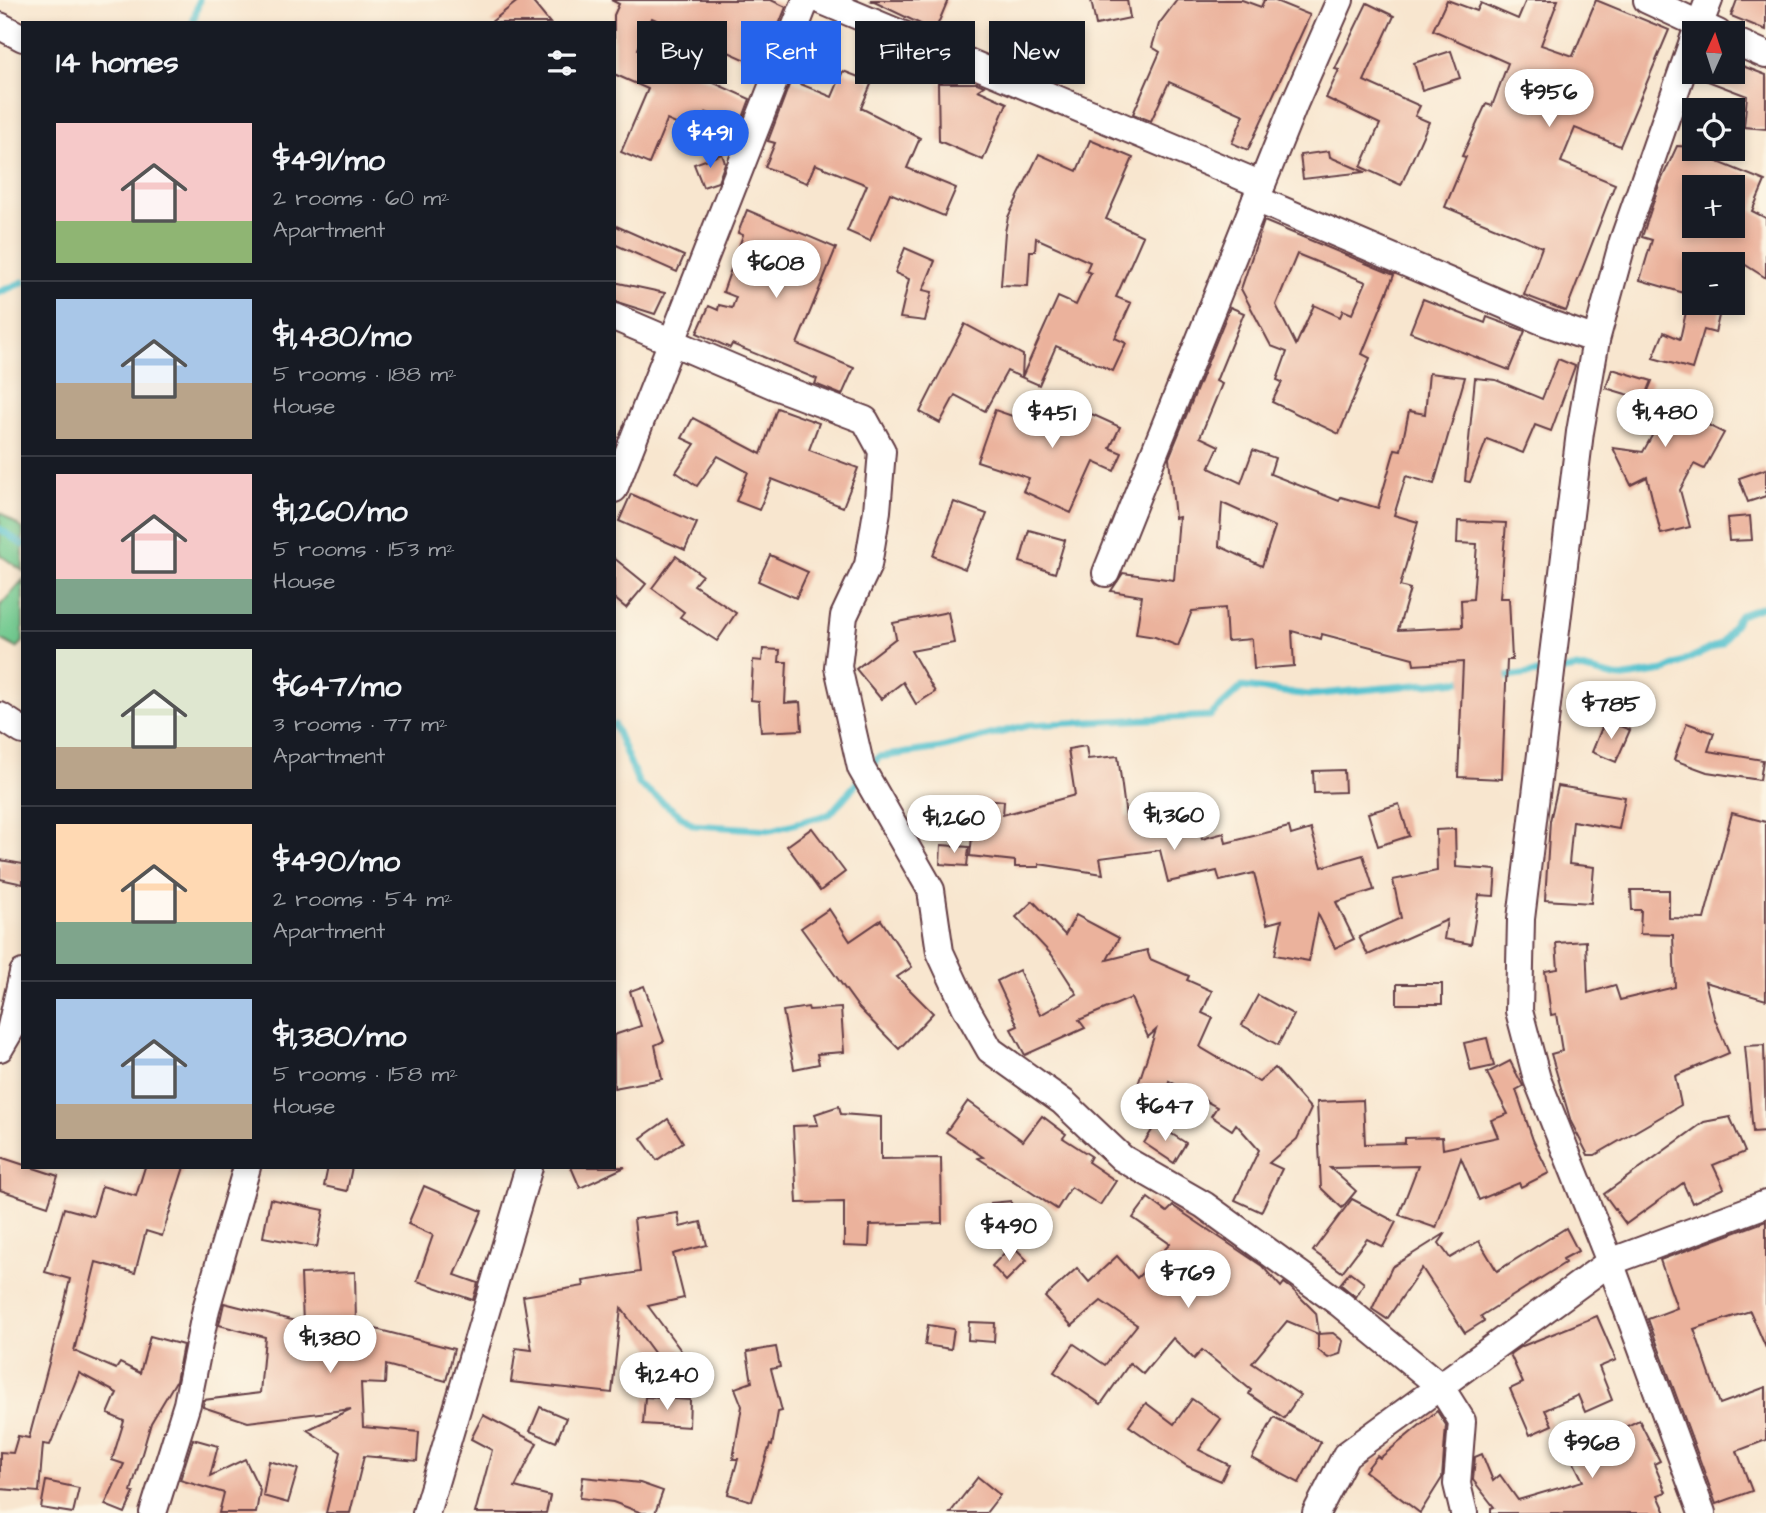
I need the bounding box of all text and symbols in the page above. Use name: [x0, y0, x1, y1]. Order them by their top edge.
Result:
chip: Buy: [637, 21, 727, 84]
chip: Rent: [741, 21, 841, 84]
chip: Filters: [855, 21, 975, 84]
chip: New: [989, 21, 1085, 84]
north arrow: [1682, 21, 1745, 84]
map controls: [1682, 21, 1745, 315]
text: 14 homes: [56, 42, 179, 84]
icon: filters: [543, 44, 581, 82]
pin: $956: [1508, 69, 1590, 129]
text: $956: [1521, 76, 1577, 108]
button: locate: [1682, 98, 1745, 161]
pin: $491: [669, 110, 751, 170]
text: $491: [688, 117, 732, 149]
text: $491/mo: [273, 140, 385, 182]
icon: home: [112, 151, 196, 235]
button: +: [1682, 175, 1745, 238]
text: 2 rooms · 60 m²: [273, 182, 450, 214]
text: Apartment: [273, 214, 385, 246]
pin: $608: [735, 240, 817, 300]
text: $608: [748, 247, 804, 279]
button: −: [1682, 252, 1745, 315]
text: $1,480/mo: [273, 316, 412, 358]
icon: home: [112, 327, 196, 411]
text: 5 rooms · 188 m²: [273, 358, 457, 390]
text: House: [273, 390, 336, 422]
pin: $1,480: [1608, 390, 1722, 449]
pin: $451: [1011, 391, 1093, 450]
text: $1,480: [1633, 396, 1697, 428]
text: $451: [1028, 397, 1076, 429]
text: $1,260/mo: [273, 491, 408, 533]
icon: home: [112, 502, 196, 586]
text: 5 rooms · 153 m²: [273, 533, 455, 565]
text: House: [273, 565, 336, 597]
text: $647/mo: [273, 666, 401, 708]
icon: home: [112, 677, 196, 761]
pin: $785: [1570, 682, 1652, 741]
text: $785: [1582, 688, 1640, 720]
text: 3 rooms · 77 m²: [273, 708, 448, 740]
text: Apartment: [273, 740, 385, 772]
pin: $1,360: [1117, 792, 1231, 852]
pin: $1,260: [897, 796, 1011, 855]
text: $1,360: [1144, 799, 1204, 831]
text: $1,260: [923, 802, 985, 834]
text: $490/mo: [273, 841, 400, 883]
icon: home: [112, 852, 196, 936]
text: 2 rooms · 54 m²: [273, 883, 453, 915]
text: Apartment: [273, 915, 385, 947]
text: $1,380/mo: [273, 1016, 406, 1058]
icon: home: [112, 1027, 196, 1111]
text: 5 rooms · 158 m²: [273, 1058, 458, 1090]
pin: $647: [1124, 1084, 1206, 1143]
text: House: [273, 1090, 336, 1122]
text: $647: [1136, 1090, 1194, 1122]
pin: $490: [968, 1204, 1050, 1263]
text: $490: [981, 1210, 1037, 1242]
pin: $769: [1147, 1250, 1229, 1310]
text: $769: [1161, 1257, 1215, 1289]
pin: $1,380: [273, 1316, 387, 1375]
text: $1,380: [300, 1322, 360, 1354]
pin: $1,240: [610, 1352, 724, 1412]
text: $1,240: [635, 1359, 699, 1391]
pin: $968: [1551, 1420, 1633, 1480]
text: $968: [1564, 1427, 1620, 1459]

